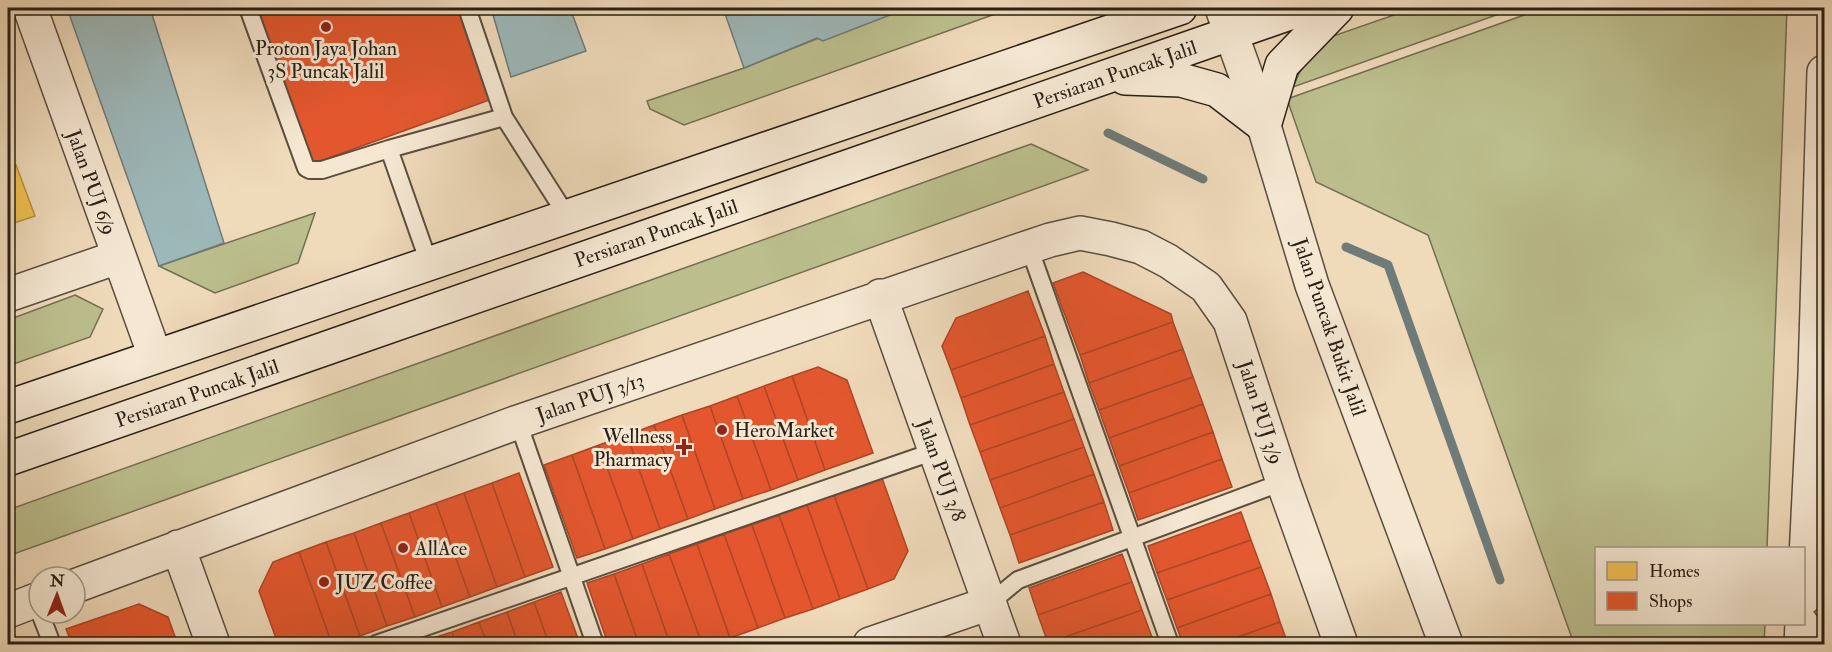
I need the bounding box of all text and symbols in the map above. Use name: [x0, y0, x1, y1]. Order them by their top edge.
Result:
marker: Proton Jaya Johan 3S Puncak Jalil: [319, 20, 333, 34]
street label: Persiaran Puncak Jalil: [1030, 35, 1200, 114]
place label: Proton Jaya Johan 3S Puncak Jalil: [255, 36, 397, 84]
street label: Jalan PUJ 6/9: [61, 125, 122, 238]
street label: Persiaran Puncak Jalil: [571, 194, 741, 273]
street label: Jalan Puncak Bukit Jalil: [1287, 234, 1372, 419]
street label: Persiaran Puncak Jalil: [112, 354, 282, 433]
street label: Jalan PUJ 3/9: [1232, 356, 1289, 467]
street label: Jalan PUJ 3/13: [532, 367, 647, 428]
street label: Jalan PUJ 3/8: [911, 415, 972, 525]
place label: HeroMarket: [734, 418, 835, 443]
marker: HeroMarket: [715, 423, 729, 437]
place label: Wellness Pharmacy: [594, 424, 673, 472]
marker: Wellness Pharmacy: [677, 440, 691, 454]
place label: AllAce: [414, 536, 467, 561]
marker: AllAce: [396, 541, 410, 555]
legend: [1595, 547, 1805, 625]
text: Homes: [1649, 560, 1700, 583]
north arrow: [27, 565, 87, 625]
place label: JUZ Coffee: [335, 570, 433, 595]
text: N: [49, 571, 65, 591]
marker: JUZ Coffee: [317, 575, 331, 589]
text: Shops: [1649, 590, 1692, 613]

